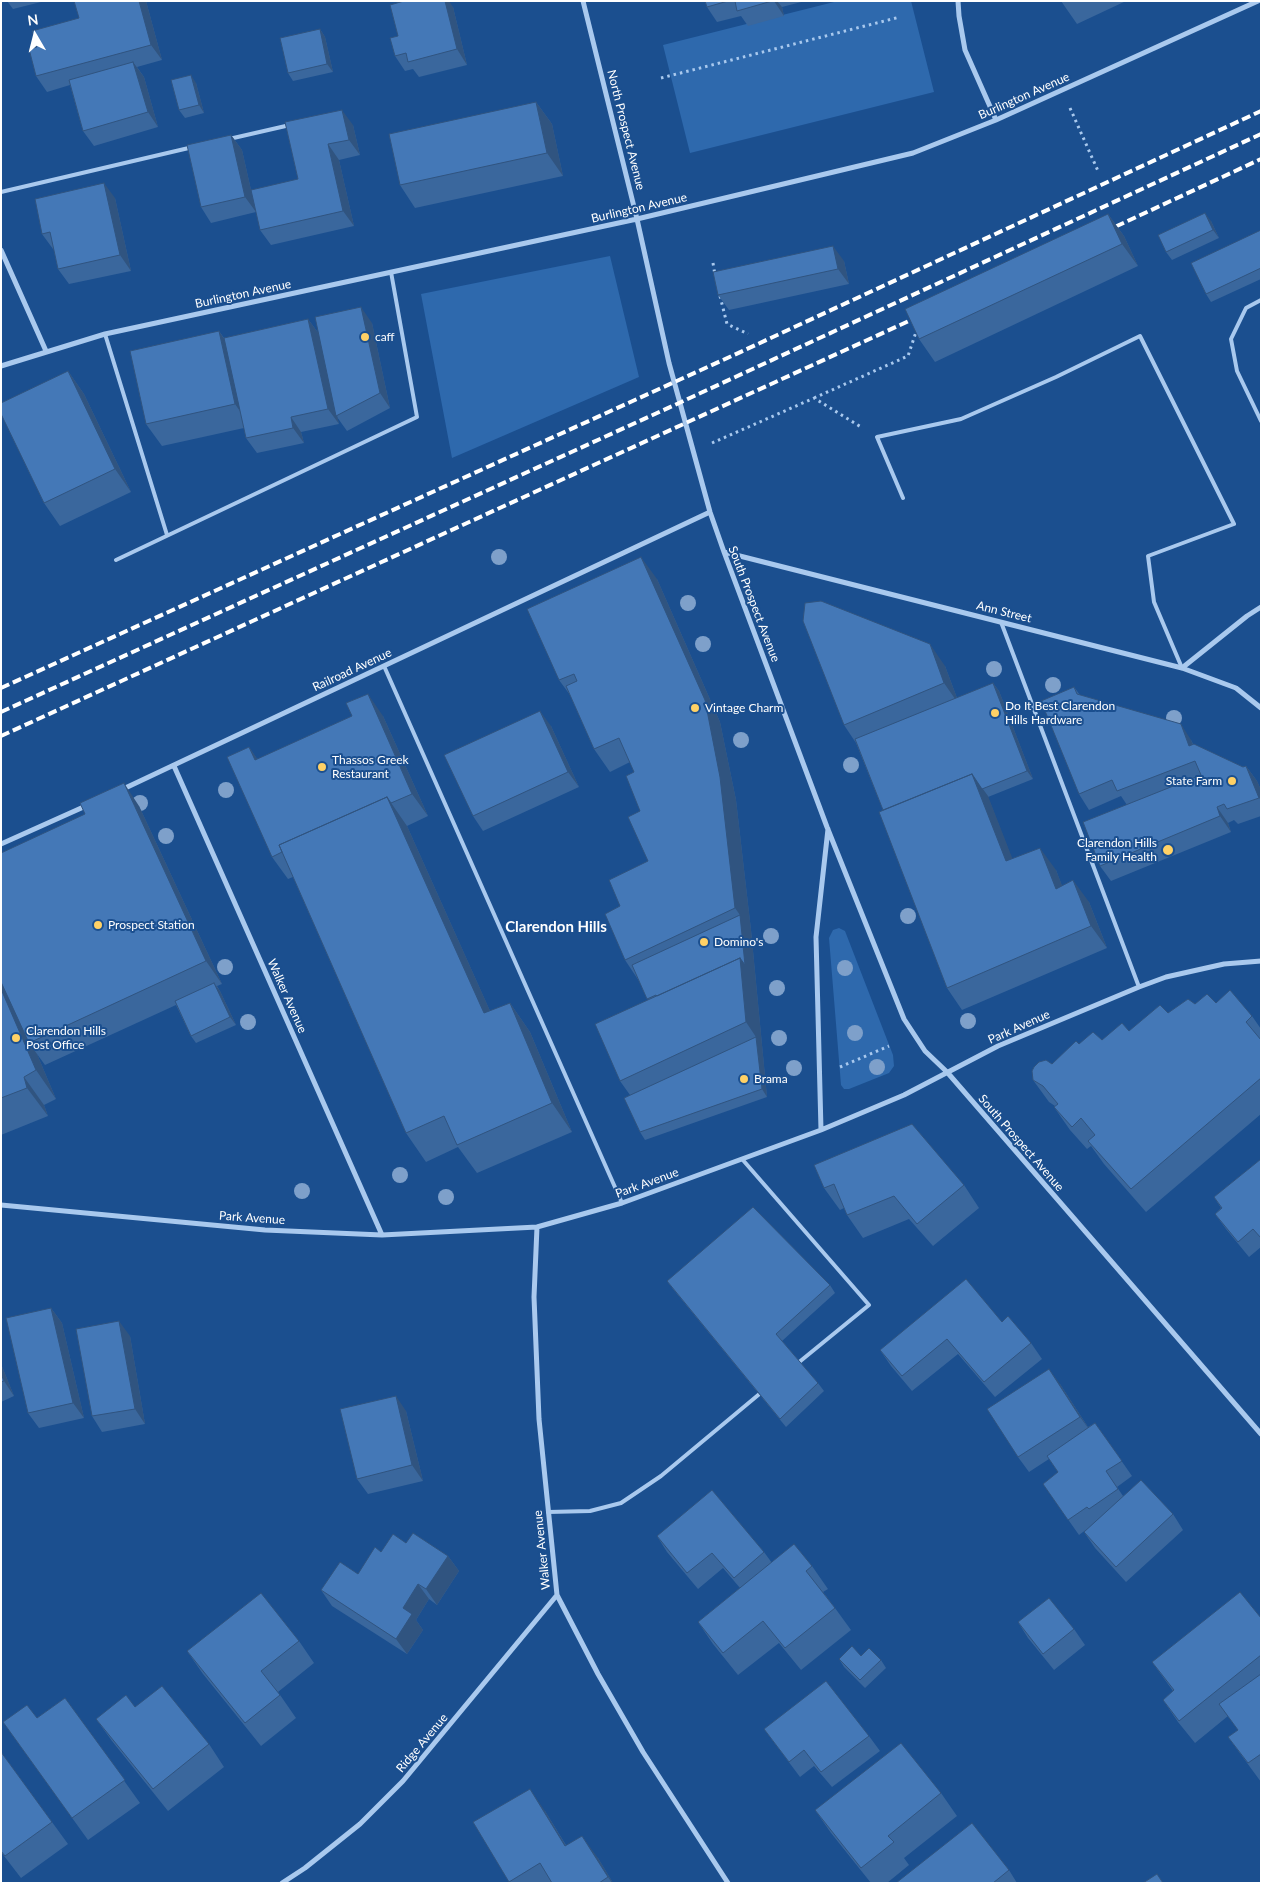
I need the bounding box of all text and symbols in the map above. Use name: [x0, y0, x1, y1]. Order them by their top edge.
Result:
north arrow: [10, 10, 60, 60]
text: N: [26, 10, 39, 29]
street label: North Prospect Avenue: [604, 68, 648, 192]
street label: Burlington Avenue: [976, 70, 1072, 122]
street label: Burlington Avenue: [590, 190, 688, 226]
street label: Burlington Avenue: [194, 277, 292, 311]
place label: caff: [375, 330, 395, 344]
marker: caff: [359, 331, 371, 343]
street label: South Prospect Avenue: [725, 544, 783, 664]
street label: Ann Street: [975, 598, 1033, 626]
street label: Railroad Avenue: [310, 645, 394, 695]
place label: Do It Best Clarendon Hills Hardware: [1005, 699, 1115, 727]
place label: Vintage Charm: [705, 701, 783, 715]
marker: Vintage Charm: [689, 702, 701, 714]
marker: Do It Best Clarendon Hills Hardware: [989, 707, 1001, 719]
place label: Thassos Greek Restaurant: [332, 753, 409, 781]
marker: Thassos Greek Restaurant: [316, 761, 328, 773]
place label: State Farm: [1166, 774, 1222, 788]
marker: State Farm: [1226, 775, 1238, 787]
place label: Clarendon Hills Family Health: [1077, 836, 1157, 864]
marker: Clarendon Hills Family Health: [1161, 843, 1175, 857]
place label: Prospect Station: [108, 918, 195, 932]
district label: Clarendon Hills: [505, 918, 607, 936]
marker: Prospect Station: [92, 919, 104, 931]
place label: Domino's: [714, 935, 763, 949]
marker: Domino's: [698, 936, 710, 948]
street label: Walker Avenue: [264, 957, 310, 1035]
street label: Park Avenue: [986, 1007, 1052, 1047]
place label: Clarendon Hills Post Office: [26, 1024, 106, 1052]
marker: Clarendon Hills Post Office: [10, 1032, 22, 1044]
place label: Brama: [754, 1072, 788, 1086]
marker: Brama: [738, 1073, 750, 1085]
street label: South Prospect Avenue: [975, 1092, 1067, 1194]
street label: Park Avenue: [613, 1165, 681, 1201]
street label: Park Avenue: [218, 1209, 286, 1227]
street label: Walker Avenue: [531, 1510, 553, 1590]
street label: Ridge Avenue: [393, 1711, 451, 1775]

